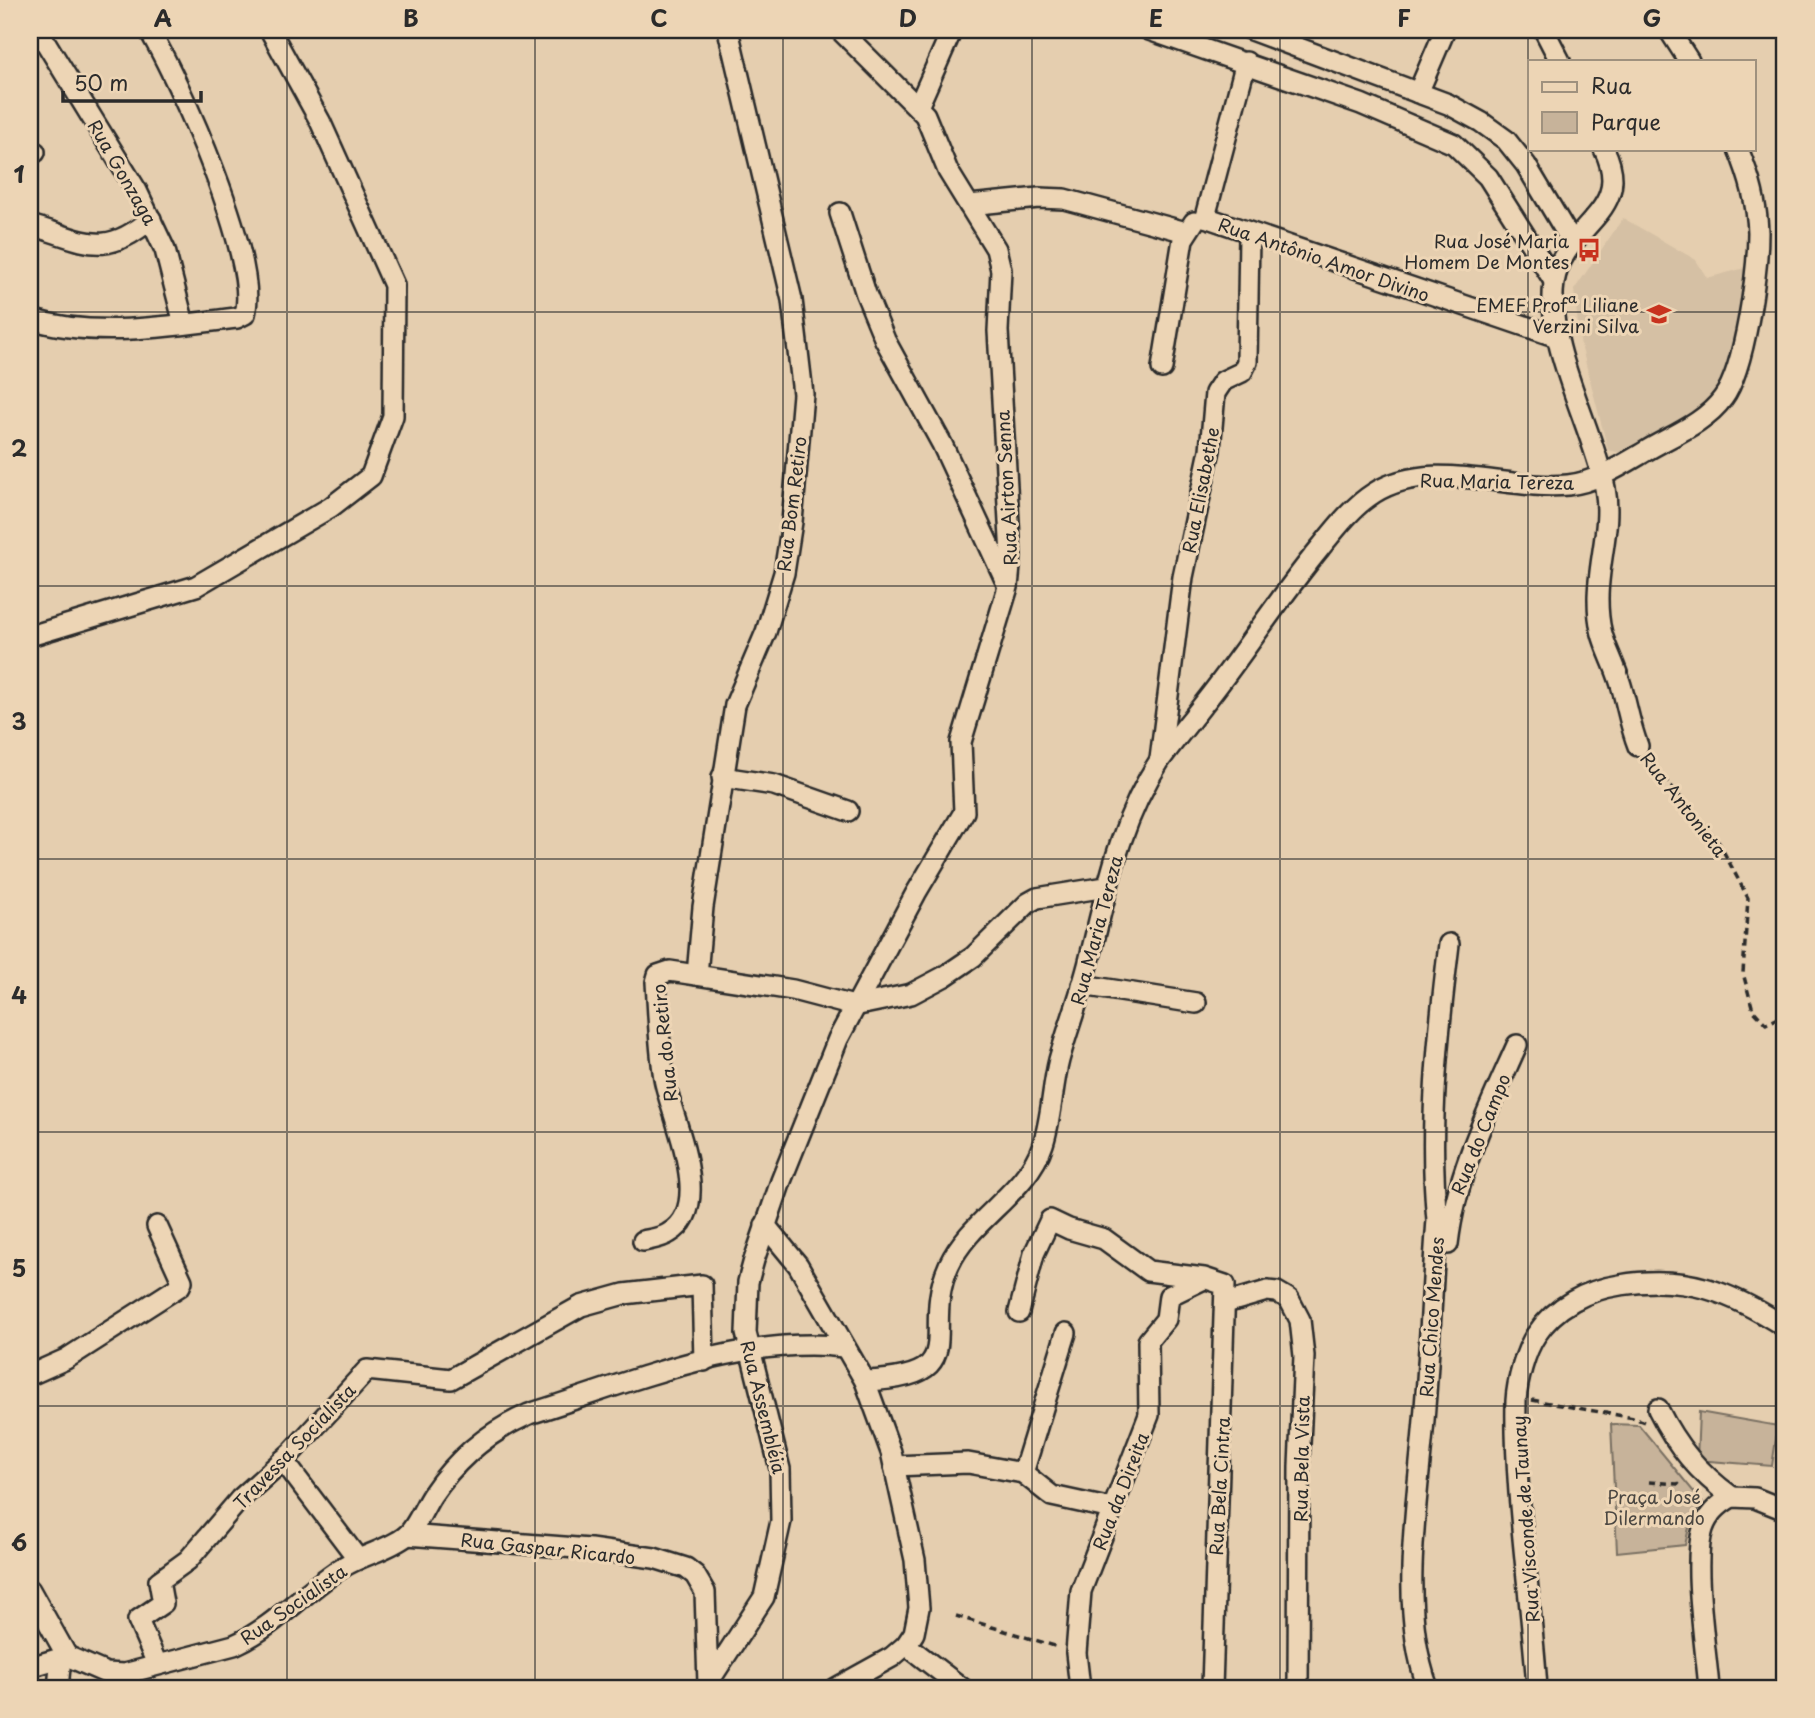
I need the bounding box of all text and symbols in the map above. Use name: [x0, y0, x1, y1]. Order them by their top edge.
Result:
text: A: [154, 0, 172, 35]
text: B: [403, 0, 419, 35]
text: C: [650, 0, 668, 35]
text: D: [899, 0, 917, 35]
text: E: [1149, 0, 1163, 35]
text: F: [1397, 0, 1411, 35]
text: G: [1643, 0, 1661, 35]
scale bar: [63, 60, 201, 104]
legend: [1528, 60, 1756, 150]
text: 50 m: [74, 66, 128, 98]
text: Rua: [1591, 69, 1632, 101]
text: Parque: [1591, 105, 1661, 137]
street label: Rua Gonzaga: [82, 114, 165, 230]
text: 1: [14, 156, 25, 191]
street label: Rua Antônio Amor Divino: [1215, 210, 1433, 308]
place label: Rua José Maria Homem De Montes: [1404, 227, 1570, 275]
bus stop icon: Rua José Maria Homem De Montes: [1575, 236, 1603, 264]
place label: EMEF Profª Liliane Verzini Silva: [1476, 291, 1639, 339]
school or university icon: EMEF Profª Liliane Verzini Silva: [1645, 300, 1673, 328]
street label: Rua Airton Senna: [988, 409, 1024, 566]
street label: Rua Elisabethe: [1175, 425, 1225, 555]
text: 2: [11, 430, 27, 465]
street label: Rua Bom Retiro: [769, 435, 813, 573]
street label: Rua Maria Tereza: [1420, 466, 1575, 496]
text: 3: [11, 703, 27, 738]
street label: Rua Antonieta: [1634, 746, 1734, 863]
street label: Rua Maria Tereza: [1063, 851, 1129, 1008]
text: 4: [11, 977, 27, 1012]
street label: Rua do Retiro: [644, 983, 684, 1103]
street label: Rua do Campo: [1443, 1069, 1517, 1199]
street label: Rua Chico Mendes: [1412, 1236, 1450, 1398]
text: 5: [12, 1250, 26, 1285]
street label: Rua Assembléia: [734, 1337, 794, 1477]
street label: Travessa Socialista: [227, 1376, 362, 1515]
street label: Rua Bela Vista: [1286, 1395, 1316, 1522]
street label: Rua Visconde de Taunay: [1504, 1415, 1546, 1623]
street label: Rua Bela Cintra: [1202, 1416, 1236, 1556]
street label: Rua da Direita: [1085, 1428, 1155, 1554]
park label: Praça José Dilermando: [1603, 1483, 1705, 1531]
text: 6: [11, 1524, 27, 1559]
street label: Rua Gaspar Ricardo: [459, 1525, 637, 1571]
street label: Rua Socialista: [234, 1557, 352, 1651]

